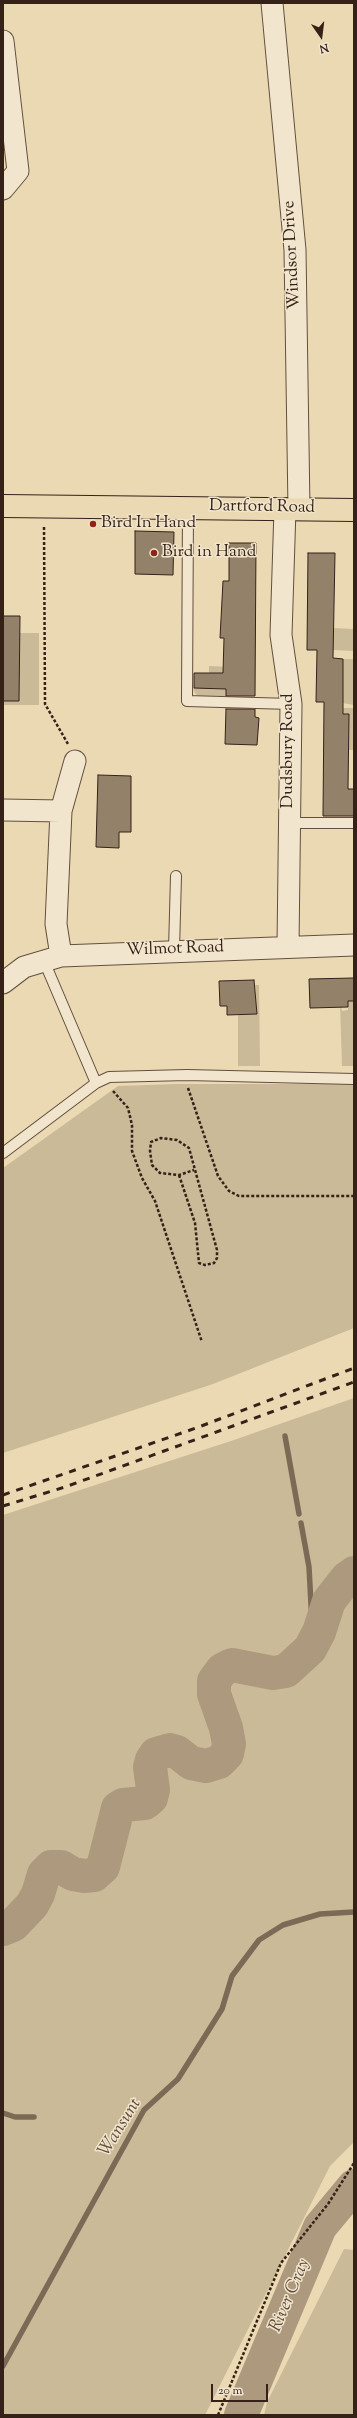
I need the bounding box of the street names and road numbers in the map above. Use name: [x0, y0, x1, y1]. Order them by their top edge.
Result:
street label: Windsor Drive: [280, 200, 306, 310]
street label: Dartford Road: [209, 497, 315, 519]
street label: Dudsbury Road: [279, 693, 299, 809]
street label: Wilmot Road: [126, 938, 224, 962]

